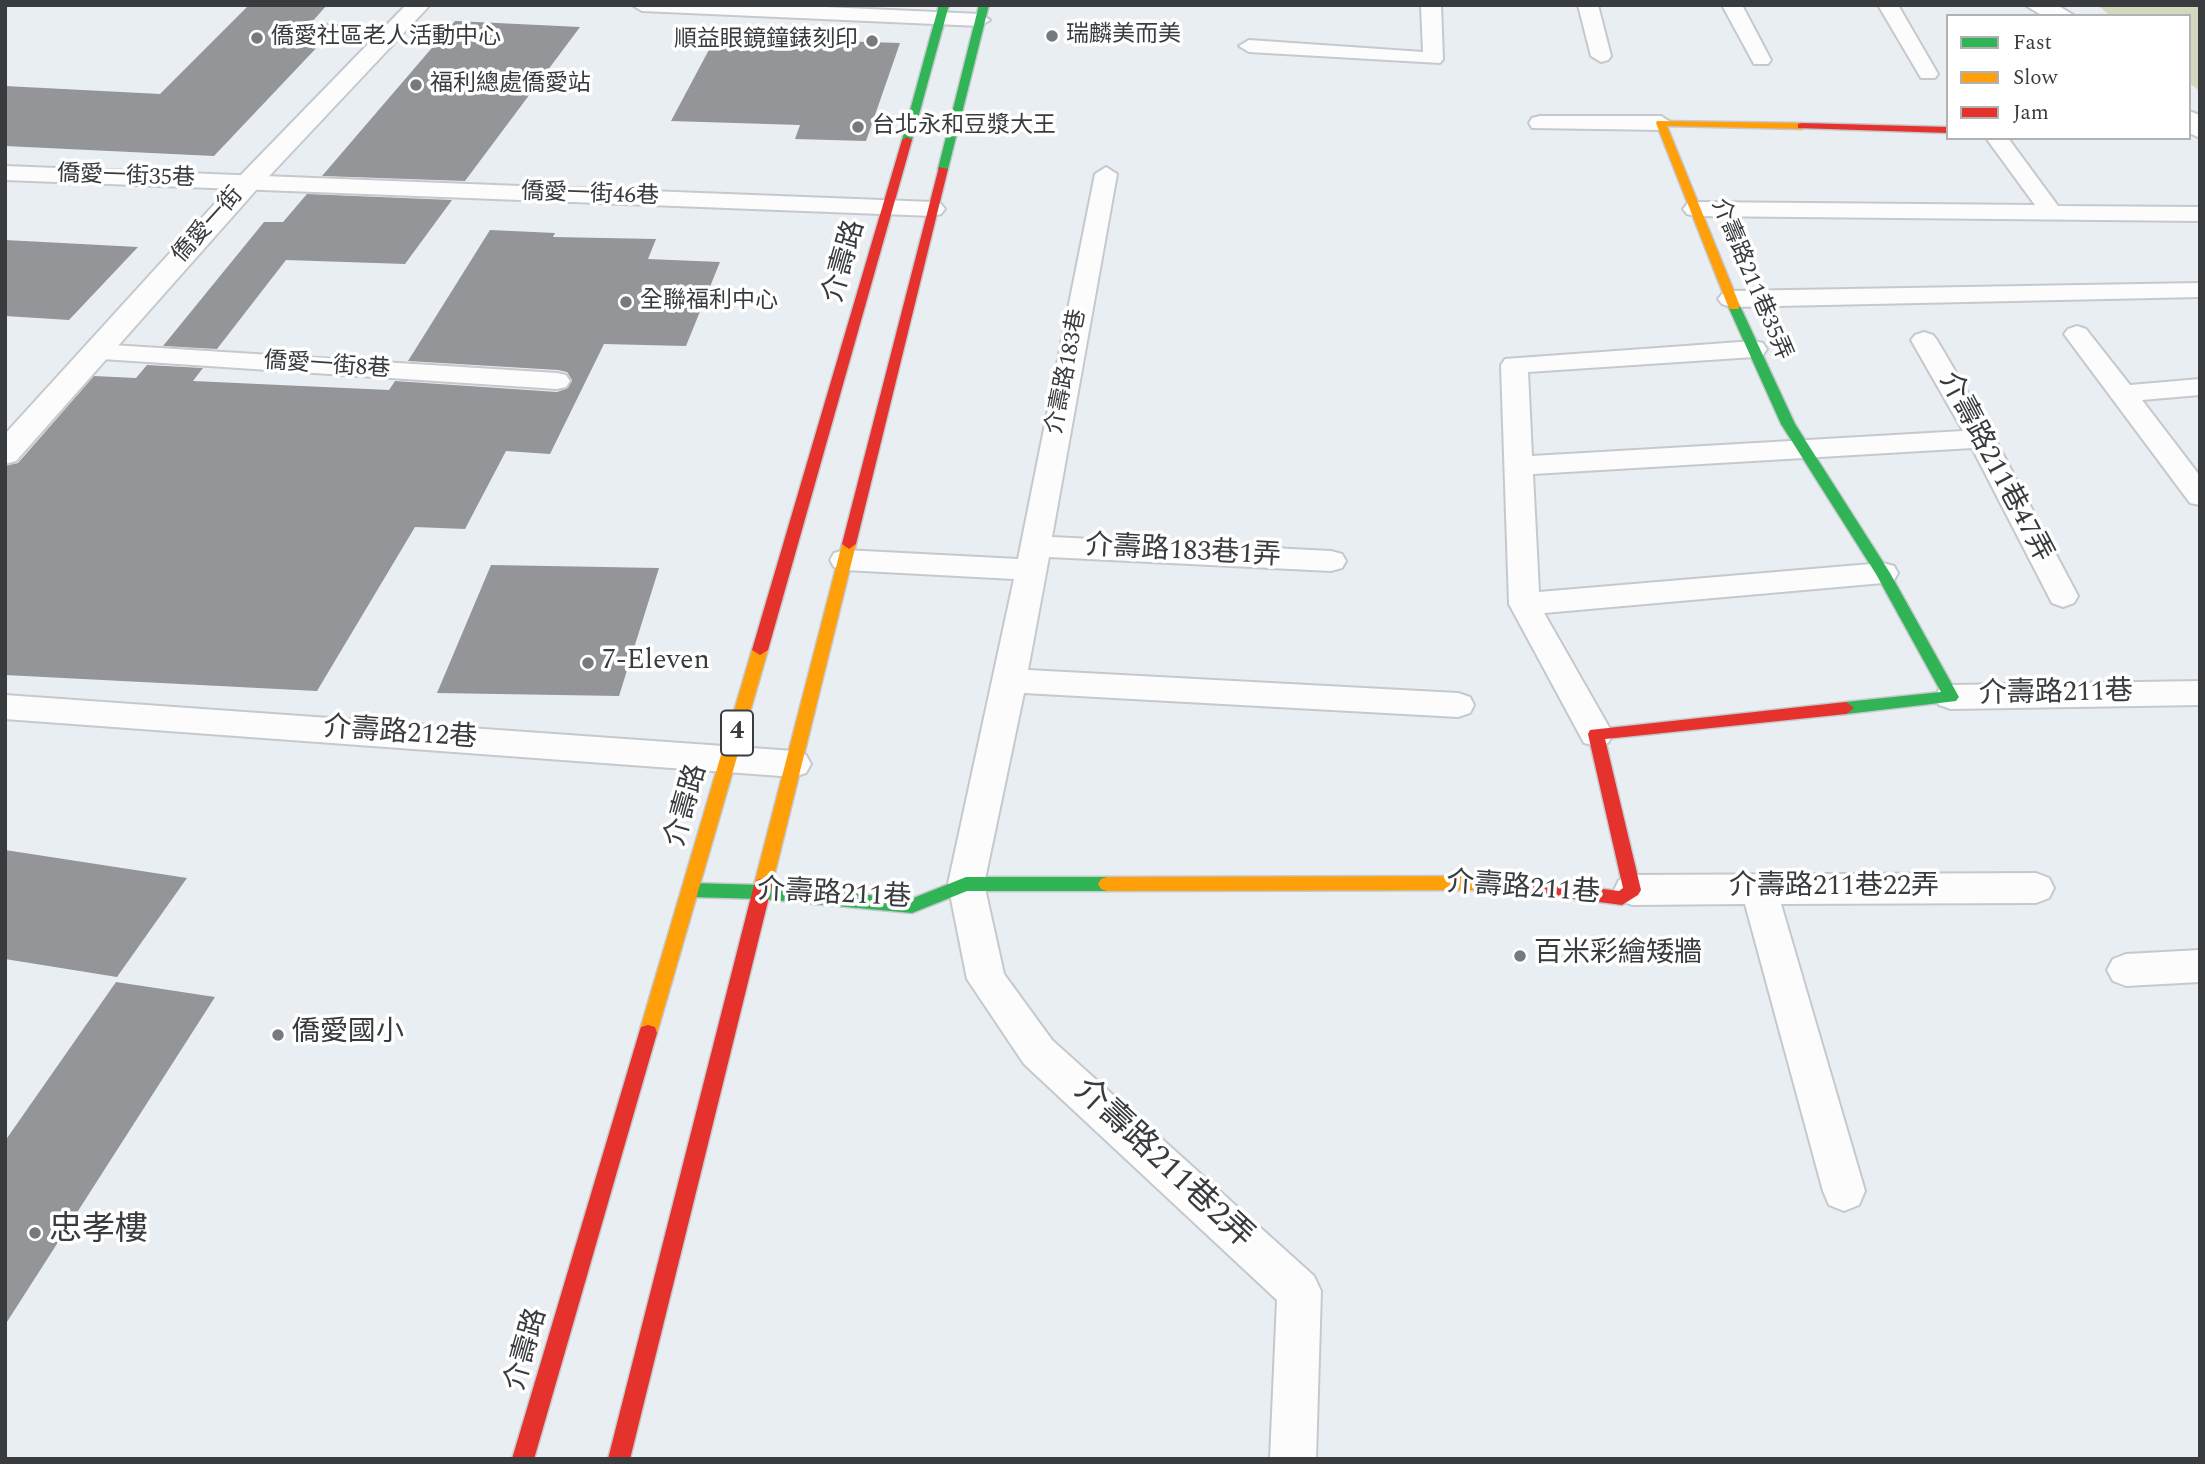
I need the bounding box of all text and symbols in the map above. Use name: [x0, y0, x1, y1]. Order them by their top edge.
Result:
legend: [1946, 14, 2191, 140]
place label: 瑞麟美而美: [1066, 22, 1181, 50]
place label: 僑愛社區老人活動中心: [271, 24, 501, 52]
place label: 順益眼鏡鐘錶刻印: [674, 27, 858, 55]
text: Fast: [2013, 27, 2052, 59]
marker: 瑞麟美而美: [1044, 28, 1060, 44]
marker: 僑愛社區老人活動中心: [249, 30, 265, 46]
marker: 順益眼鏡鐘錶刻印: [864, 33, 880, 49]
text: Slow: [2013, 62, 2057, 94]
place label: 福利總處僑愛站: [430, 71, 591, 99]
marker: 福利總處僑愛站: [408, 77, 424, 93]
text: Jam: [2013, 97, 2049, 129]
place label: 台北永和豆漿大王: [872, 113, 1056, 141]
marker: 台北永和豆漿大王: [850, 119, 866, 135]
street label: 僑愛一街35巷: [57, 162, 195, 194]
street label: 僑愛一街46巷: [521, 180, 659, 212]
street label: 僑愛一街: [168, 183, 250, 269]
street label: 介壽路211巷35弄: [1704, 195, 1796, 365]
street label: 介壽路: [818, 217, 874, 307]
place label: 全聯福利中心: [640, 288, 778, 316]
marker: 全聯福利中心: [618, 294, 634, 310]
street label: 介壽路183巷: [1042, 307, 1094, 437]
street label: 僑愛一街8巷: [263, 349, 391, 385]
street label: 介壽路211巷47弄: [1930, 367, 2058, 569]
street label: 介壽路183巷1弄: [1084, 531, 1282, 575]
place label: 7-Eleven: [602, 646, 710, 680]
marker: 7-Eleven: [580, 655, 596, 671]
street label: 介壽路211巷: [1979, 677, 2133, 713]
road number: 4: [721, 710, 753, 755]
street label: 介壽路212巷: [322, 713, 478, 757]
street label: 介壽路: [660, 761, 716, 851]
street label: 介壽路211巷: [1445, 868, 1601, 912]
street label: 介壽路211巷22弄: [1729, 872, 1939, 906]
street label: 介壽路211巷: [756, 875, 912, 917]
place label: 百米彩繪矮牆: [1534, 939, 1702, 973]
marker: 百米彩繪矮牆: [1512, 948, 1528, 964]
place label: 僑愛國小: [292, 1018, 404, 1052]
marker: 僑愛國小: [270, 1027, 286, 1043]
street label: 介壽路211巷2弄: [1064, 1072, 1260, 1258]
place label: 忠孝樓: [49, 1213, 148, 1253]
marker: 忠孝樓: [27, 1225, 43, 1241]
street label: 介壽路: [500, 1305, 556, 1395]

